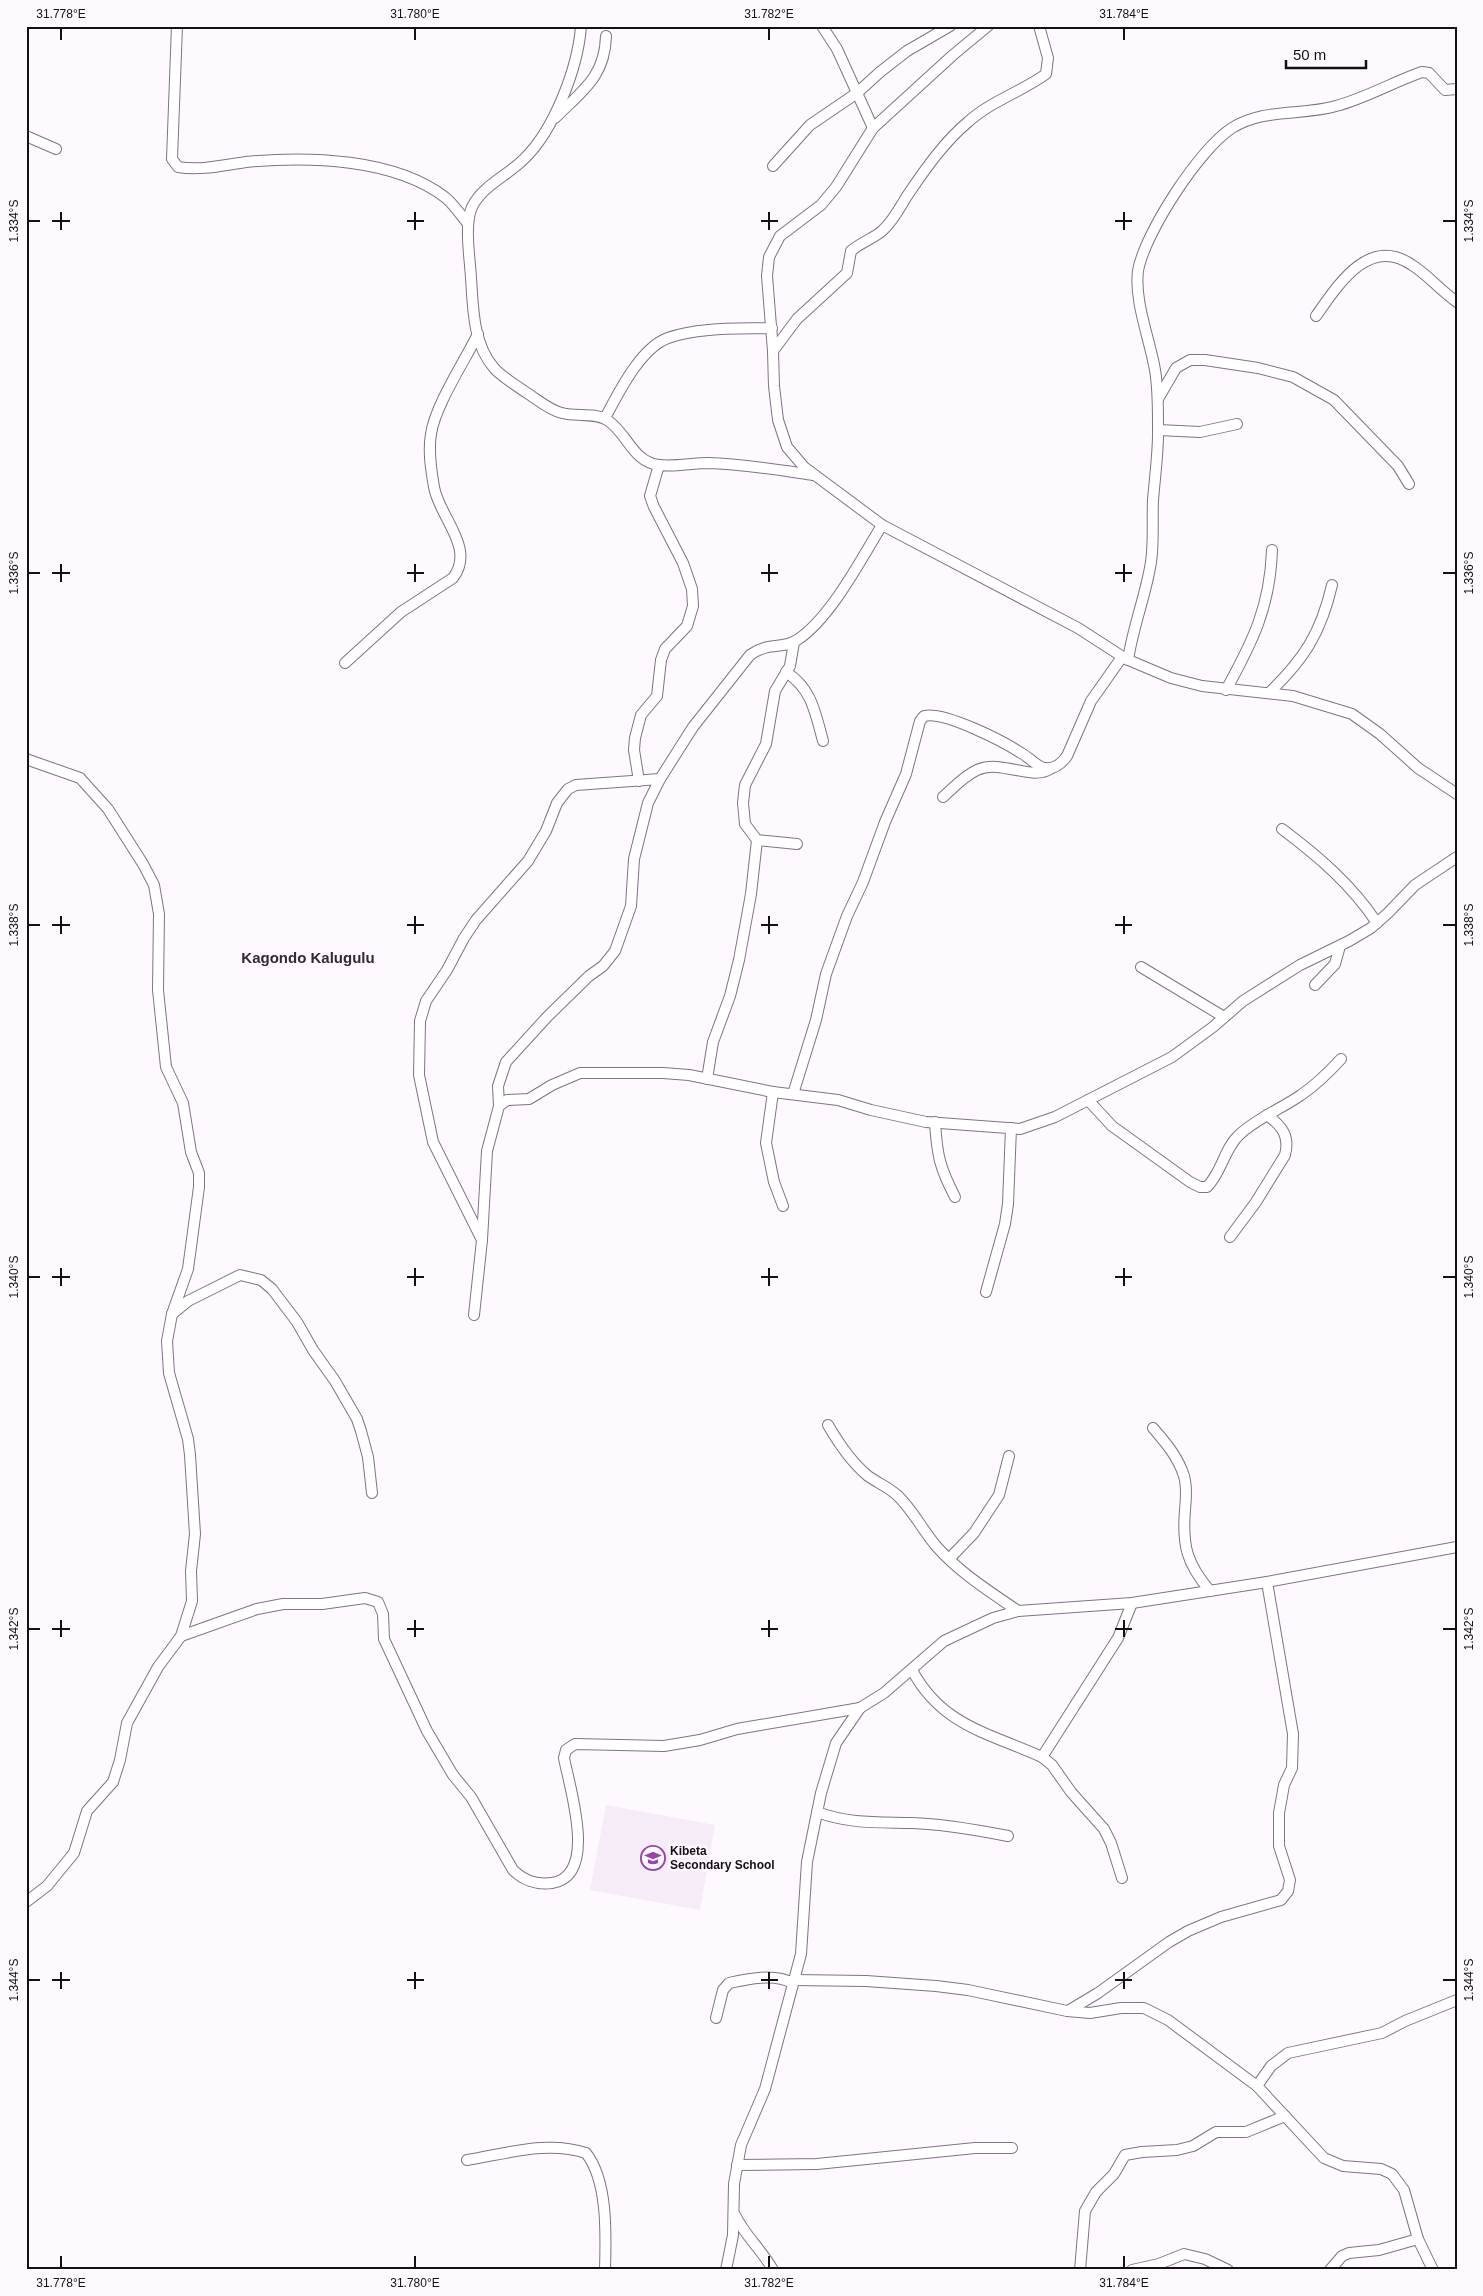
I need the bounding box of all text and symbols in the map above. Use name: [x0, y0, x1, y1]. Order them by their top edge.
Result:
text: 31.778°E: [36, 7, 86, 21]
text: 31.780°E: [390, 7, 440, 21]
text: 31.782°E: [744, 7, 794, 21]
text: 31.784°E: [1099, 7, 1149, 21]
scale bar: [1286, 38, 1366, 70]
text: 50 m: [1293, 46, 1326, 63]
text: 1.334°S: [7, 200, 21, 242]
text: 1.334°S: [1462, 200, 1476, 242]
text: 1.336°S: [7, 552, 21, 594]
text: 1.336°S: [1462, 552, 1476, 594]
text: 1.338°S: [7, 904, 21, 946]
text: 1.338°S: [1462, 904, 1476, 946]
district label: Kagondo Kalugulu: [241, 949, 375, 966]
text: 1.340°S: [7, 1256, 21, 1298]
text: 1.340°S: [1462, 1256, 1476, 1298]
text: 1.342°S: [7, 1608, 21, 1650]
text: 1.342°S: [1462, 1608, 1476, 1650]
place label: Kibeta Secondary School: [670, 1844, 775, 1872]
school or university icon: Kibeta Secondary School: [640, 1845, 666, 1871]
text: 1.344°S: [7, 1959, 21, 2001]
text: 1.344°S: [1462, 1959, 1476, 2001]
text: 31.778°E: [36, 2276, 86, 2290]
text: 31.780°E: [390, 2276, 440, 2290]
text: 31.782°E: [744, 2276, 794, 2290]
text: 31.784°E: [1099, 2276, 1149, 2290]

